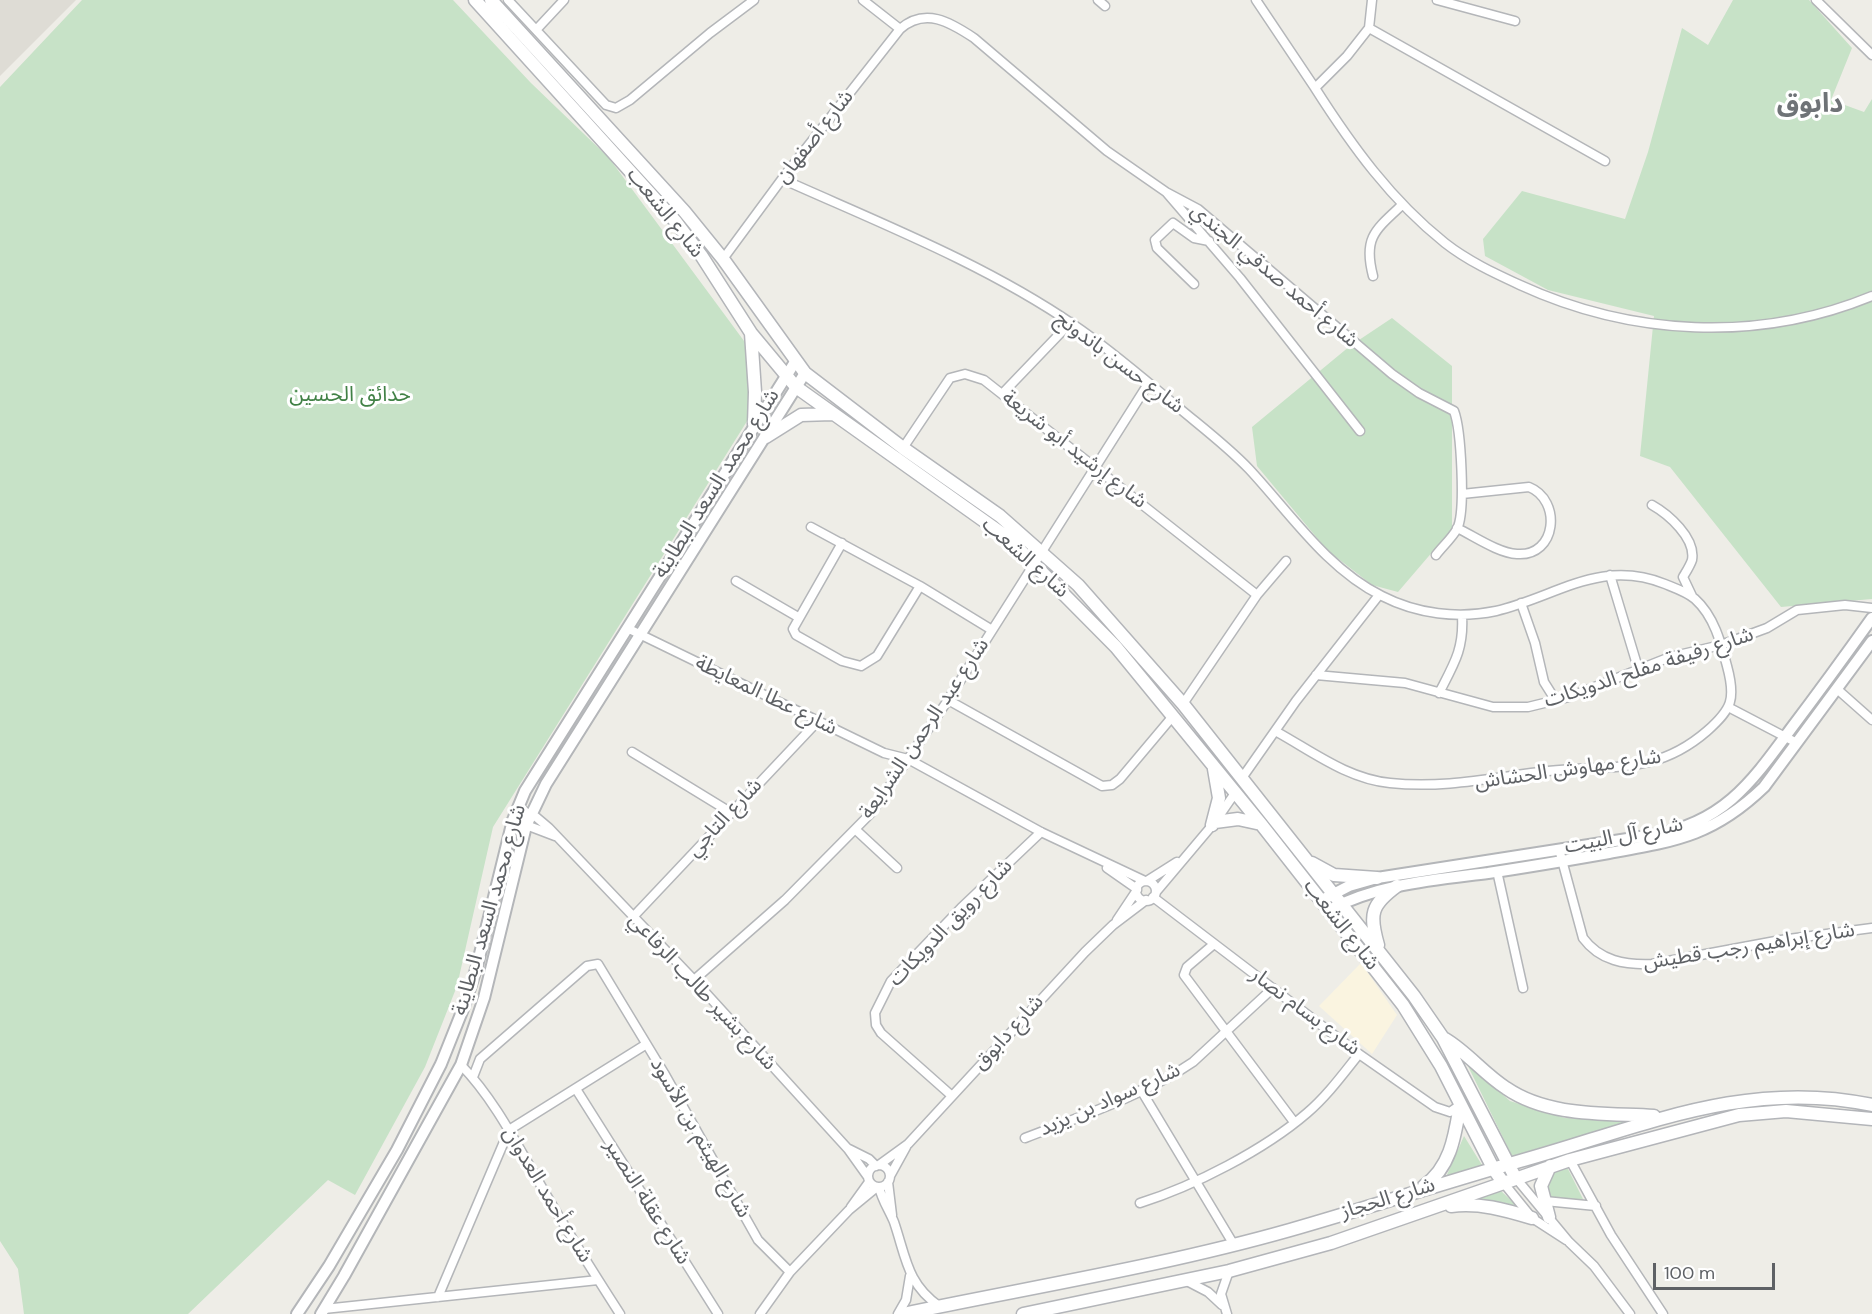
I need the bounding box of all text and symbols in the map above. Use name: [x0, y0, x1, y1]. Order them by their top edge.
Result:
street label: شارع أصفهان: [771, 85, 859, 189]
district label: دابوق: [1777, 89, 1843, 121]
street label: شارع الشعب: [621, 163, 709, 263]
street label: شارع أحمد صدقي الجندي: [1185, 198, 1363, 354]
street label: شارع حسن باندونج: [1050, 306, 1188, 420]
park label: حدائق الحسين: [289, 382, 411, 408]
street label: شارع محمد السعد البطاينة: [649, 385, 785, 583]
street label: شارع إرشيد أبو شريعة: [996, 386, 1152, 514]
street label: شارع الشعب: [976, 512, 1074, 604]
street label: شارع رفيفة مفلح الدويكات: [1541, 622, 1757, 714]
street label: شارع عبد الرحمن الشرايعة: [855, 634, 995, 824]
street label: شارع عطا المعايطة: [691, 651, 841, 741]
street label: شارع مهاوش الحشاش: [1473, 744, 1663, 796]
street label: شارع التاجي: [682, 773, 768, 863]
street label: شارع محمد السعد البطاينة: [448, 802, 532, 1018]
street label: شارع آل البيت: [1563, 812, 1685, 860]
street label: شارع رويق الدويكات: [884, 854, 1018, 992]
street label: شارع الشعب: [1298, 874, 1384, 976]
street label: شارع بشير طالب الرفاعي: [623, 908, 781, 1076]
street label: شارع إبراهيم رجب قطيش: [1641, 918, 1857, 976]
street label: شارع بسام نصار: [1245, 962, 1365, 1062]
street label: شارع دابوق: [968, 990, 1050, 1076]
street label: شارع الهيثم بن الأسود: [644, 1053, 756, 1223]
street label: شارع سواد بن يزيد: [1036, 1058, 1184, 1142]
street label: شارع أحمد العدوان: [497, 1122, 597, 1268]
street label: شارع عقلة النصير: [598, 1135, 696, 1269]
street label: شارع الحجاز: [1338, 1173, 1438, 1225]
scale bar: [1656, 1251, 1778, 1289]
text: 100 m: [1664, 1261, 1715, 1285]

